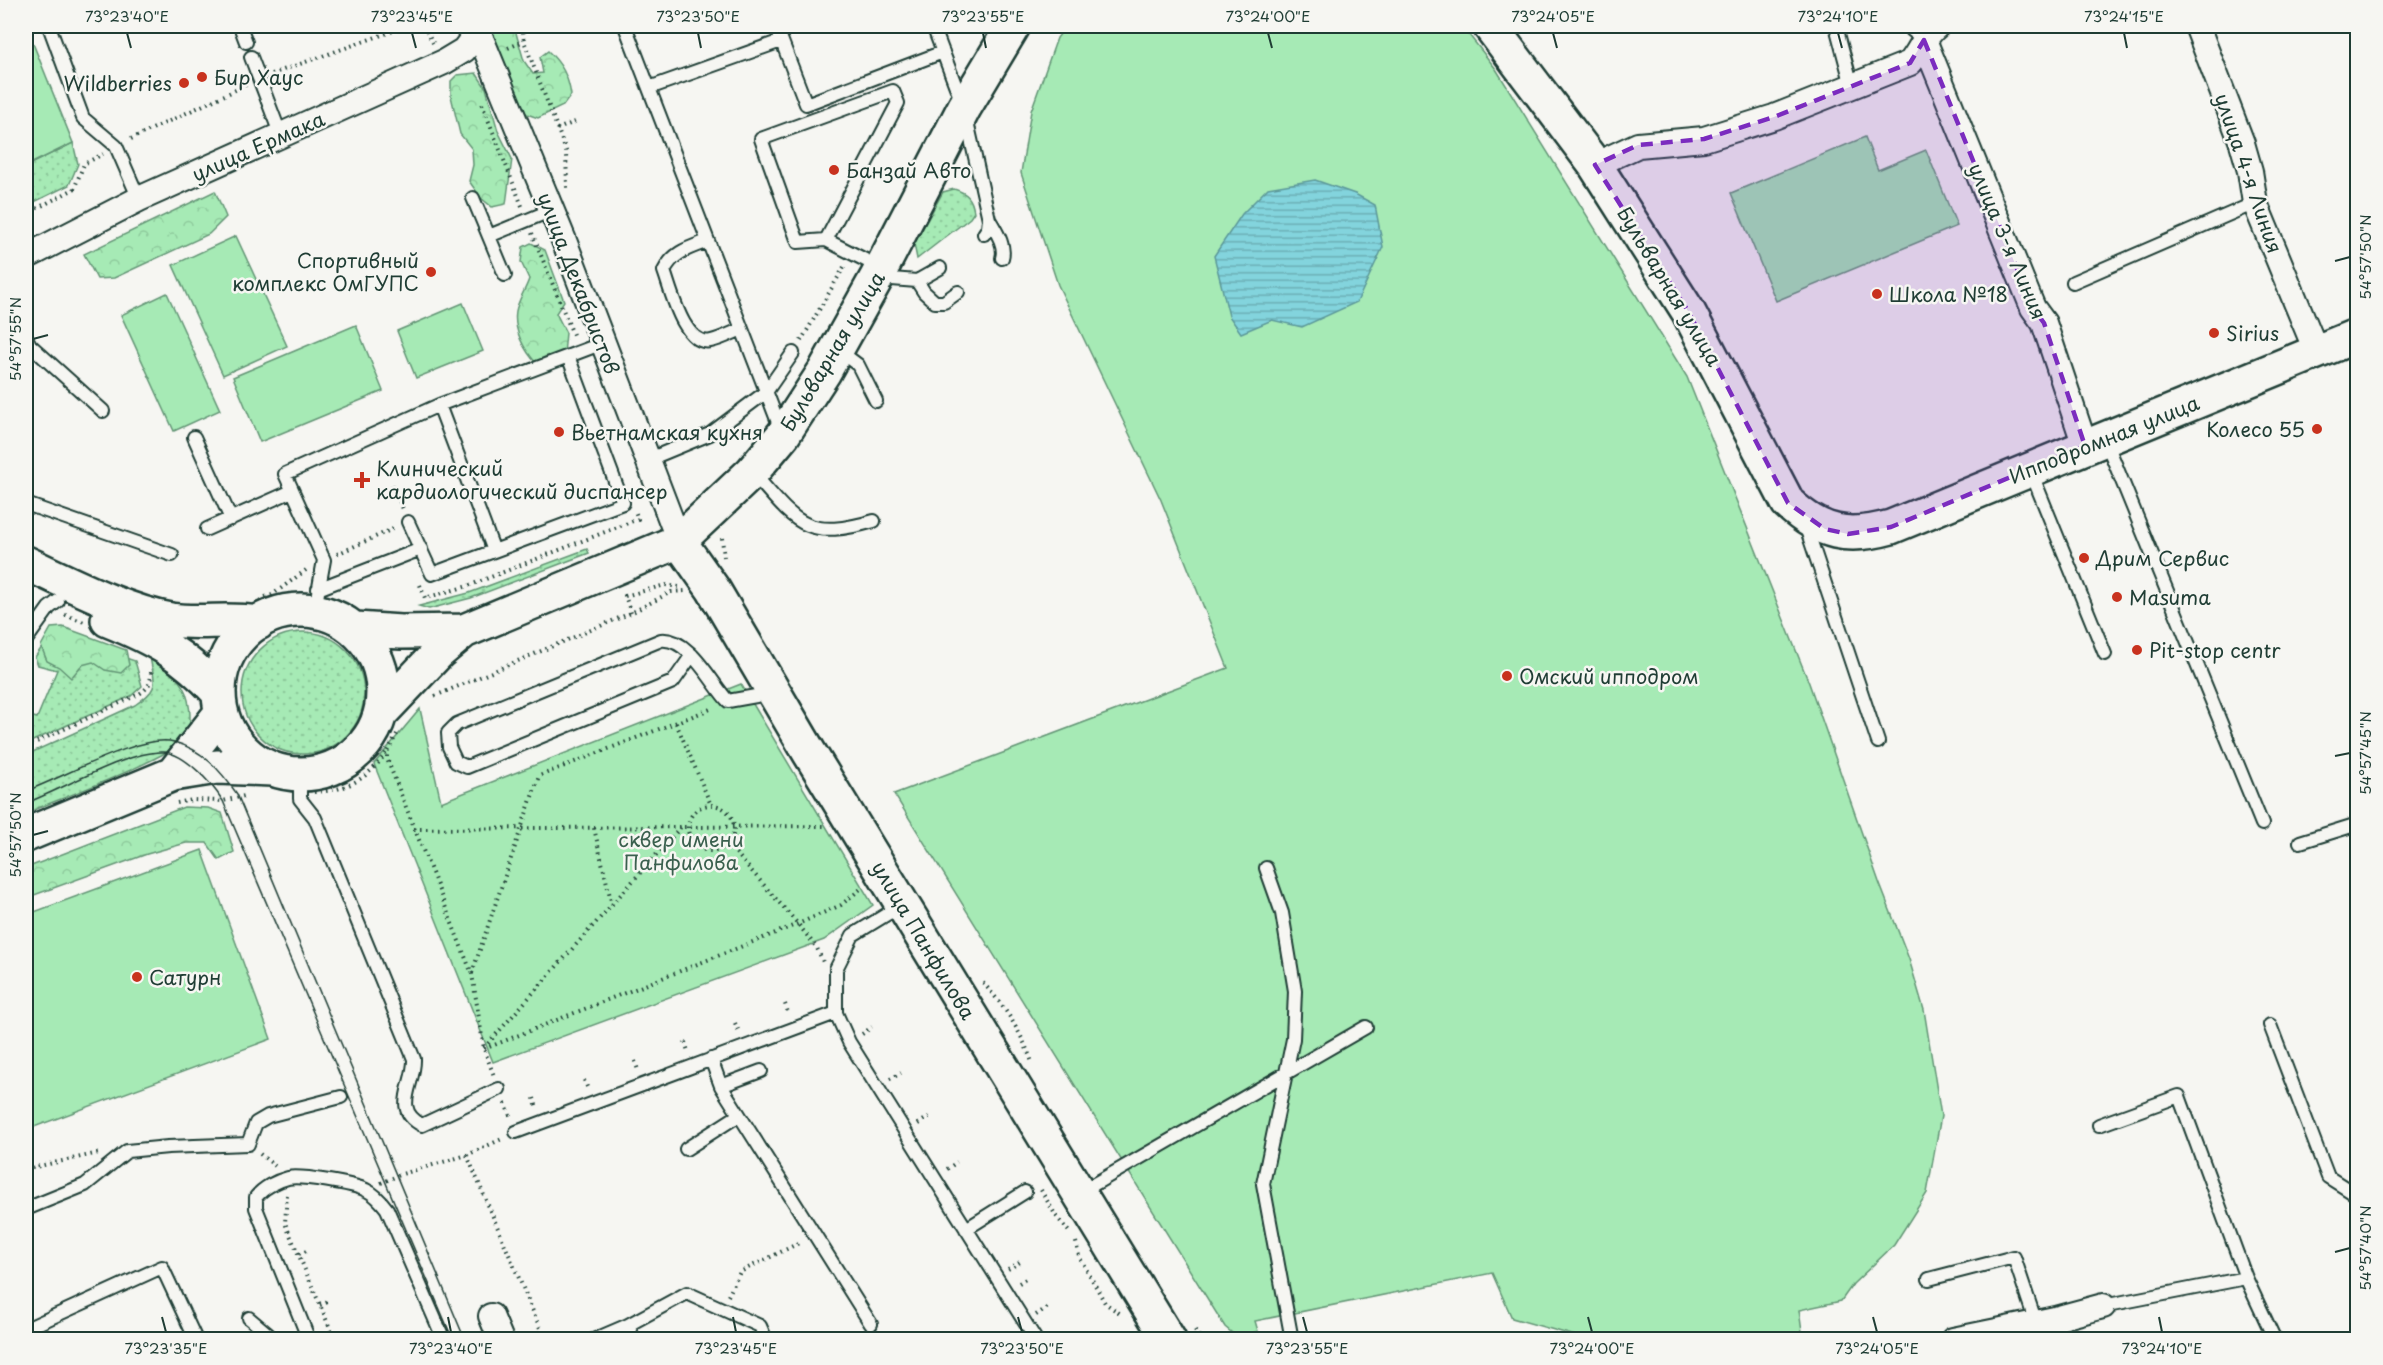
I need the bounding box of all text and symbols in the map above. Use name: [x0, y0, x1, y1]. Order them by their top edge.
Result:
text: 73°23'40"E: [85, 4, 169, 27]
text: 73°23'45"E: [371, 4, 453, 27]
text: 73°23'50"E: [656, 4, 740, 27]
text: 73°23'55"E: [942, 4, 1024, 27]
text: 73°24'00"E: [1226, 4, 1310, 27]
text: 73°24'05"E: [1511, 4, 1595, 27]
text: 73°24'10"E: [1798, 4, 1879, 27]
text: 73°24'15"E: [2084, 4, 2164, 27]
place label: Бир Хаус: [214, 62, 303, 92]
place label: Wildberries: [63, 68, 172, 98]
marker: Бир Хаус: [195, 70, 209, 84]
marker: Wildberries: [177, 76, 191, 90]
street label: улица 4-я Линия: [2208, 89, 2290, 257]
street label: улица Ермака: [187, 103, 330, 189]
place label: Банзай Авто: [846, 155, 971, 185]
street label: улица 3-я Линия: [1962, 158, 2054, 324]
marker: Банзай Авто: [827, 163, 841, 177]
street label: улица Декабристов: [530, 188, 628, 378]
street label: Бульварная улица: [1610, 200, 1730, 372]
text: 54°57'50"N: [2353, 214, 2376, 300]
place label: Спортивный комплекс ОмГУПС: [232, 245, 419, 298]
marker: Спортивный комплекс ОмГУПС: [424, 265, 438, 279]
street label: Бульварная улица: [772, 265, 892, 437]
place label: Школа №18: [1889, 279, 2008, 309]
marker: Школа №18: [1870, 287, 1884, 301]
text: 54°57'55"N: [3, 297, 26, 381]
place label: Sirius: [2226, 318, 2279, 348]
marker: Sirius: [2207, 326, 2221, 340]
street label: Ипподромная улица: [2004, 387, 2204, 491]
place label: Колесо 55: [2206, 414, 2305, 444]
place label: Вьетнамская кухня: [571, 417, 763, 447]
marker: Колесо 55: [2310, 422, 2324, 436]
marker: Вьетнамская кухня: [552, 425, 566, 439]
place label: Клинический кардиологический диспансер: [376, 453, 667, 506]
marker: Клинический кардиологический диспансер: [353, 471, 371, 489]
place label: Дрим Сервис: [2095, 543, 2229, 573]
marker: Дрим Сервис: [2077, 551, 2091, 565]
place label: Masuma: [2129, 582, 2211, 612]
marker: Masuma: [2110, 590, 2124, 604]
place label: Pit-stop centr: [2149, 635, 2281, 665]
marker: Pit-stop centr: [2130, 643, 2144, 657]
place label: Омский ипподром: [1519, 661, 1699, 691]
marker: Омский ипподром: [1500, 669, 1514, 683]
text: 54°57'45"N: [2353, 711, 2376, 795]
text: 54°57'50"N: [3, 792, 26, 878]
park label: сквер имени Панфилова: [618, 824, 744, 877]
street label: улица Панфилова: [865, 855, 984, 1026]
place label: Сатурн: [149, 962, 222, 992]
marker: Сатурн: [130, 970, 144, 984]
text: 54°57'40"N: [2353, 1205, 2376, 1291]
text: 73°23'35"E: [125, 1336, 207, 1359]
text: 73°23'40"E: [409, 1336, 493, 1359]
text: 73°23'45"E: [695, 1336, 777, 1359]
text: 73°23'50"E: [980, 1336, 1064, 1359]
text: 73°23'55"E: [1266, 1336, 1348, 1359]
text: 73°24'00"E: [1550, 1336, 1634, 1359]
text: 73°24'05"E: [1835, 1336, 1919, 1359]
text: 73°24'10"E: [2122, 1336, 2203, 1359]

